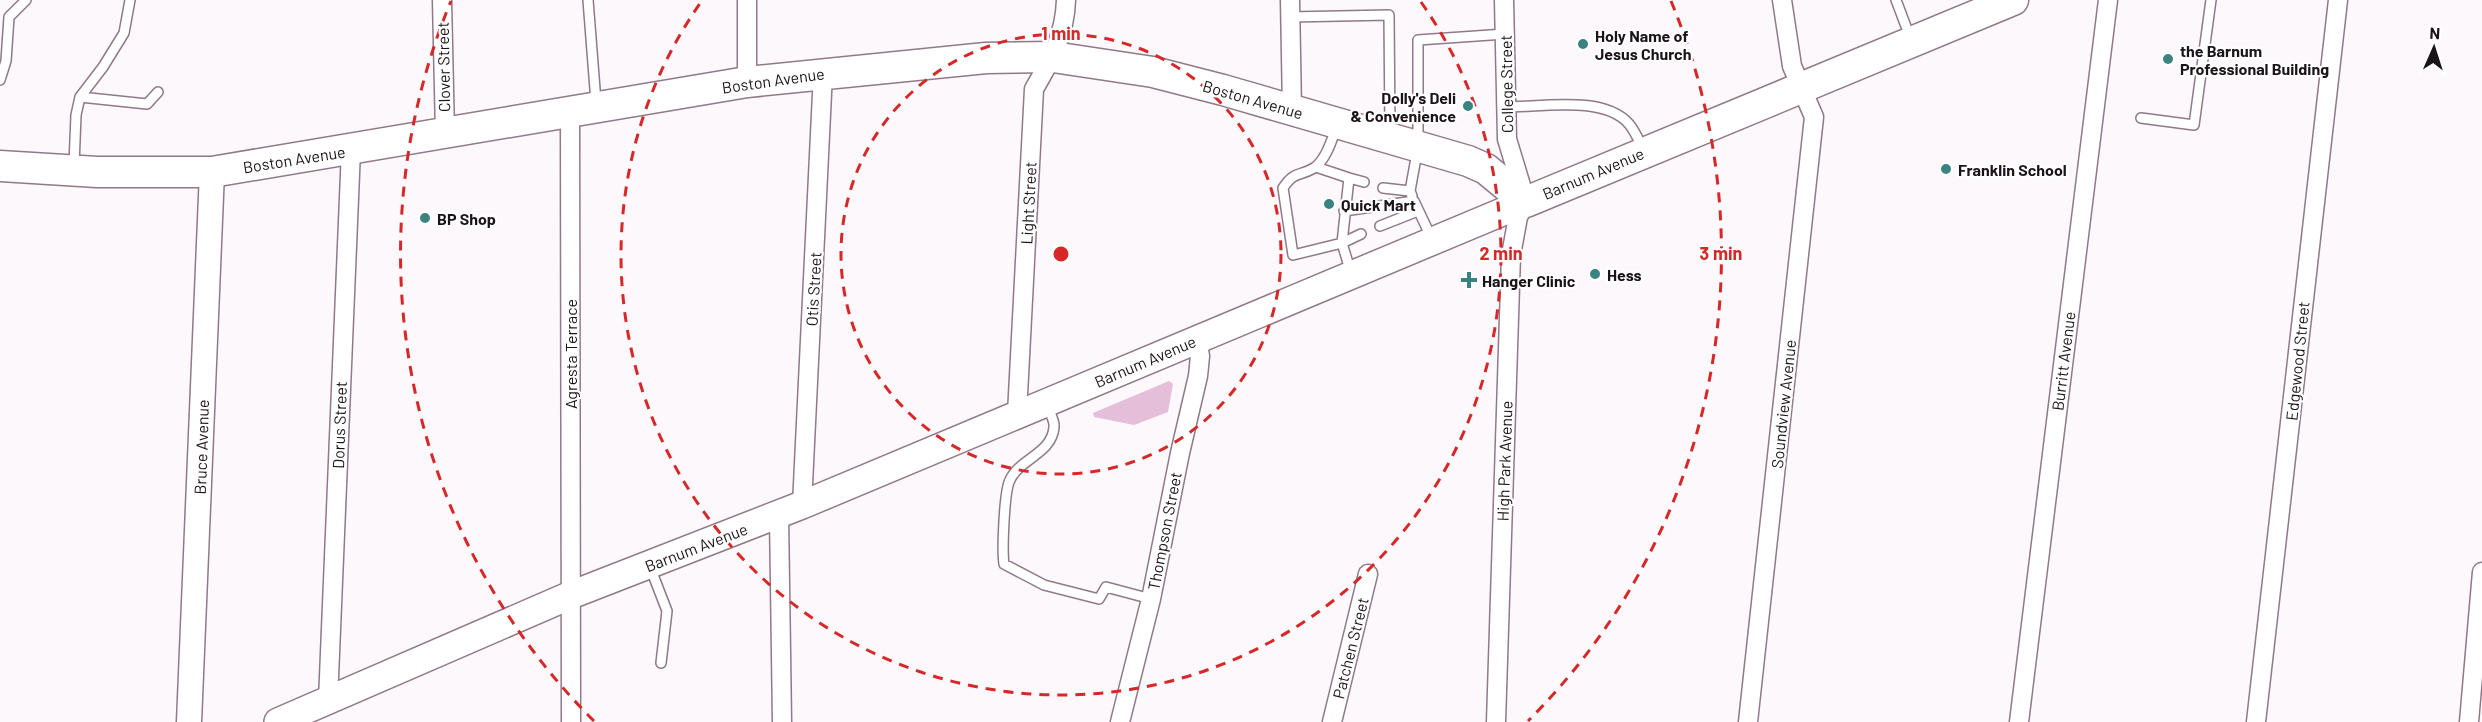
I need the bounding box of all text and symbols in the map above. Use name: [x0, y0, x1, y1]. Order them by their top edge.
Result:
north arrow: [2404, 18, 2464, 78]
street label: Clover Street: [433, 22, 453, 112]
text: 1 min: [1041, 22, 1081, 44]
text: N: [2429, 23, 2441, 42]
place label: Holy Name of Jesus Church: [1595, 26, 1691, 63]
street label: College Street: [1496, 35, 1516, 133]
marker: Holy Name of Jesus Church: [1576, 37, 1590, 51]
place label: the Barnum Professional Building: [2180, 41, 2329, 78]
marker: the Barnum Professional Building: [2161, 52, 2175, 66]
street label: Boston Avenue: [720, 63, 826, 97]
street label: Boston Avenue: [1201, 76, 1305, 122]
place label: Dolly's Deli & Convenience: [1350, 88, 1456, 125]
marker: Dolly's Deli & Convenience: [1461, 99, 1475, 113]
street label: Boston Avenue: [241, 142, 347, 176]
street label: Barnum Avenue: [1539, 143, 1647, 203]
place label: Franklin School: [1958, 160, 2067, 179]
street label: Light Street: [1016, 161, 1040, 245]
marker: Franklin School: [1939, 162, 1953, 176]
place label: Quick Mart: [1341, 195, 1416, 214]
marker: Quick Mart: [1322, 197, 1336, 211]
place label: BP Shop: [437, 209, 496, 228]
marker: BP Shop: [418, 211, 432, 225]
text: 2 min: [1479, 242, 1523, 264]
text: 3 min: [1700, 242, 1742, 264]
centre of rings: [1051, 244, 1071, 264]
street label: Otis Street: [802, 251, 824, 327]
place label: Hess: [1607, 265, 1642, 284]
marker: Hess: [1588, 267, 1602, 281]
marker: Hanger Clinic: [1460, 271, 1478, 289]
place label: Hanger Clinic: [1482, 271, 1576, 290]
street label: Agresta Terrace: [561, 299, 580, 409]
street label: Edgewood Street: [2281, 301, 2313, 421]
street label: Burritt Avenue: [2047, 310, 2079, 412]
street label: Barnum Avenue: [1091, 331, 1199, 391]
street label: Soundview Avenue: [1767, 339, 1799, 469]
street label: Dorus Street: [328, 381, 350, 469]
street label: Bruce Avenue: [190, 399, 212, 495]
street label: High Park Avenue: [1492, 400, 1516, 522]
street label: Thompson Street: [1143, 470, 1185, 592]
street label: Barnum Avenue: [642, 519, 750, 575]
street label: Patchen Street: [1328, 595, 1372, 701]

